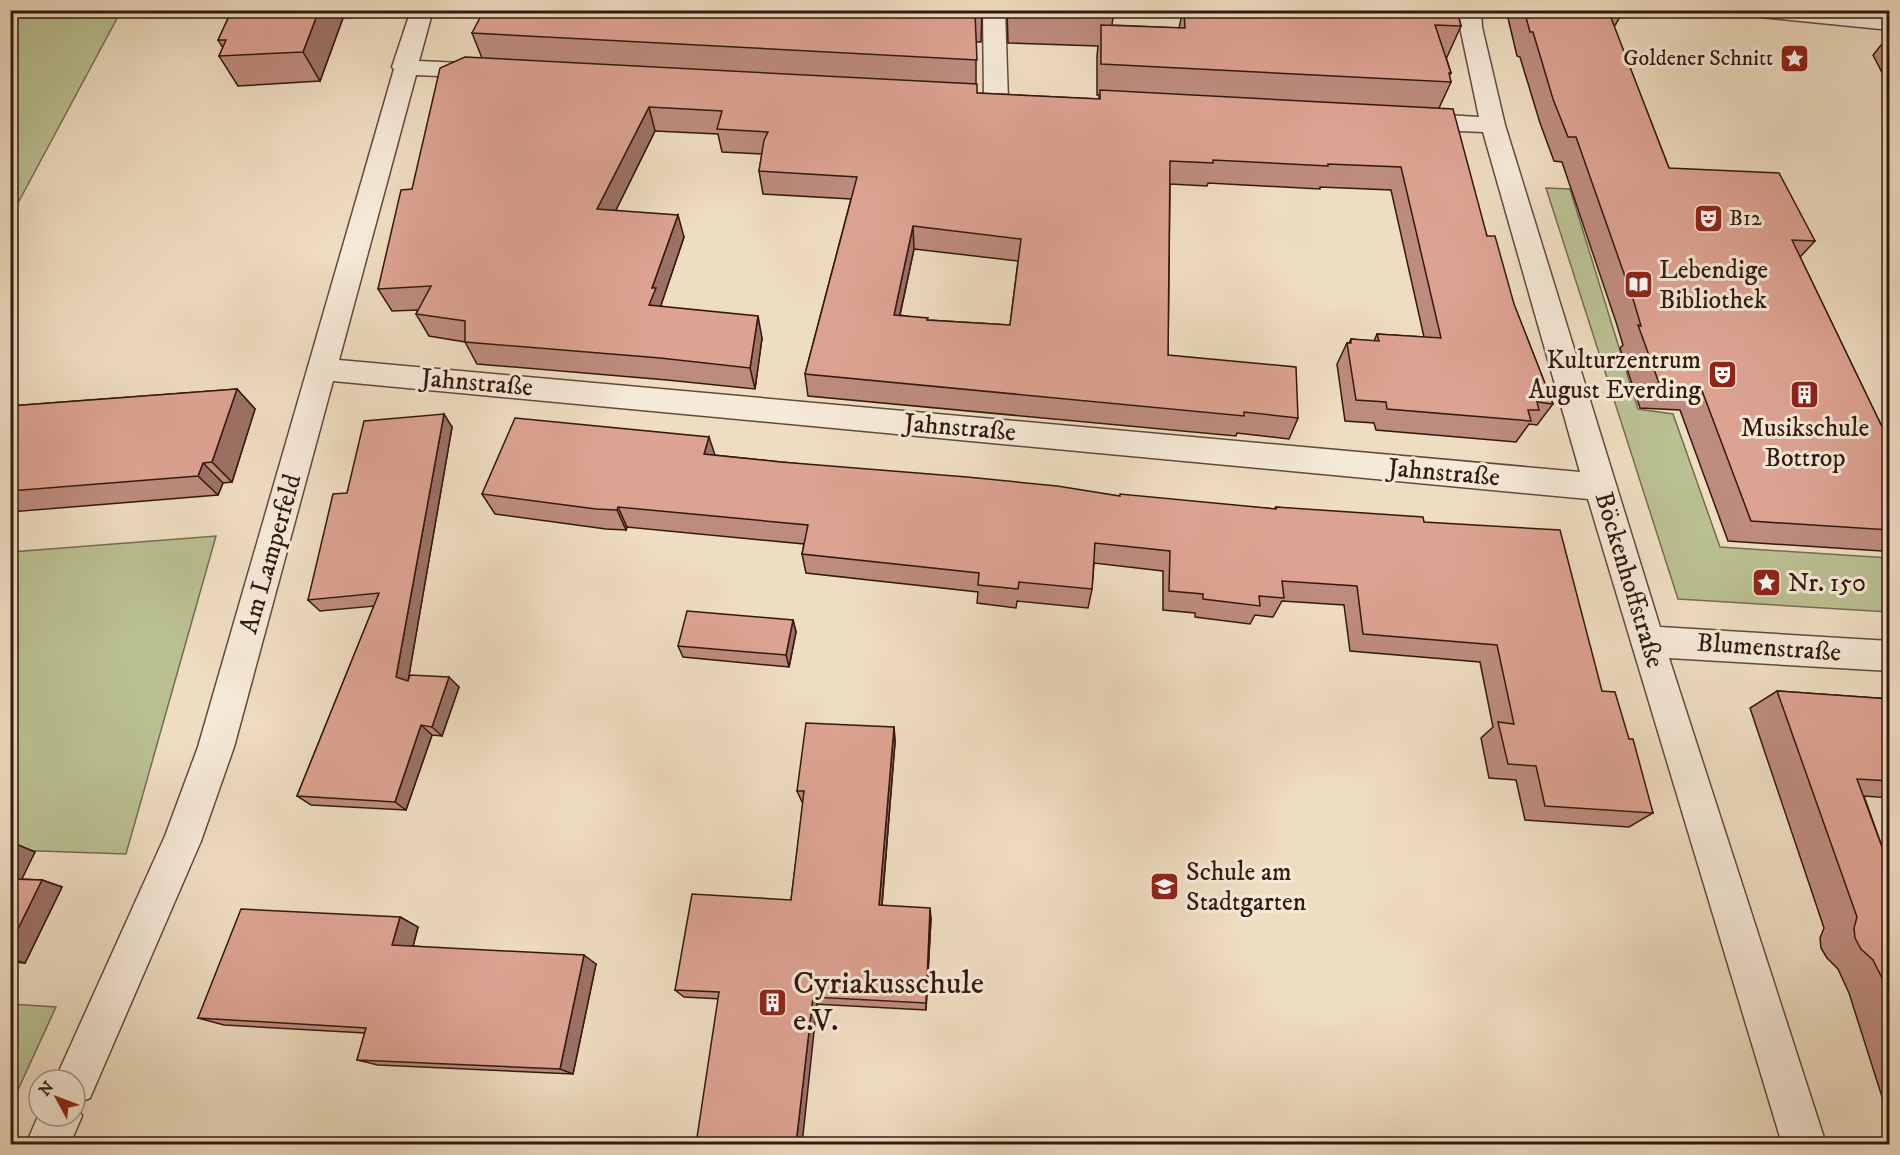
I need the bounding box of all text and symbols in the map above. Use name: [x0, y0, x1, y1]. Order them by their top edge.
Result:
place icon: Goldener Schnitt: [1778, 42, 1810, 74]
place label: Goldener Schnitt: [1623, 45, 1773, 72]
theatre icon: B12: [1692, 202, 1724, 234]
place label: B12: [1729, 205, 1762, 232]
place label: Lebendige Bibliothek: [1659, 254, 1768, 317]
library icon: Lebendige Bibliothek: [1622, 269, 1654, 301]
place label: Kulturzentrum August Everding: [1529, 344, 1701, 407]
theatre icon: Kulturzentrum August Everding: [1706, 359, 1738, 391]
street label: Jahnstraße: [418, 361, 534, 404]
building icon: Musikschule Bottrop: [1789, 378, 1821, 410]
street label: Jahnstraße: [901, 406, 1017, 449]
place label: Musikschule Bottrop: [1741, 412, 1869, 475]
street label: Jahnstraße: [1385, 451, 1501, 494]
street label: Am Lamperfeld: [233, 471, 309, 637]
street label: Böckenhoffstraße: [1587, 488, 1671, 672]
place icon: Nr. 150: [1751, 567, 1783, 599]
place label: Nr. 150: [1788, 567, 1866, 600]
street label: Blumenstraße: [1696, 626, 1842, 670]
place label: Schule am Stadtgarten: [1186, 856, 1307, 919]
school or university icon: Schule am Stadtgarten: [1149, 871, 1181, 903]
place label: Cyriakusschule e.V.: [793, 964, 984, 1041]
building icon: Cyriakusschule e.V.: [756, 986, 788, 1018]
north arrow: [27, 1068, 87, 1128]
text: N: [35, 1077, 58, 1100]

